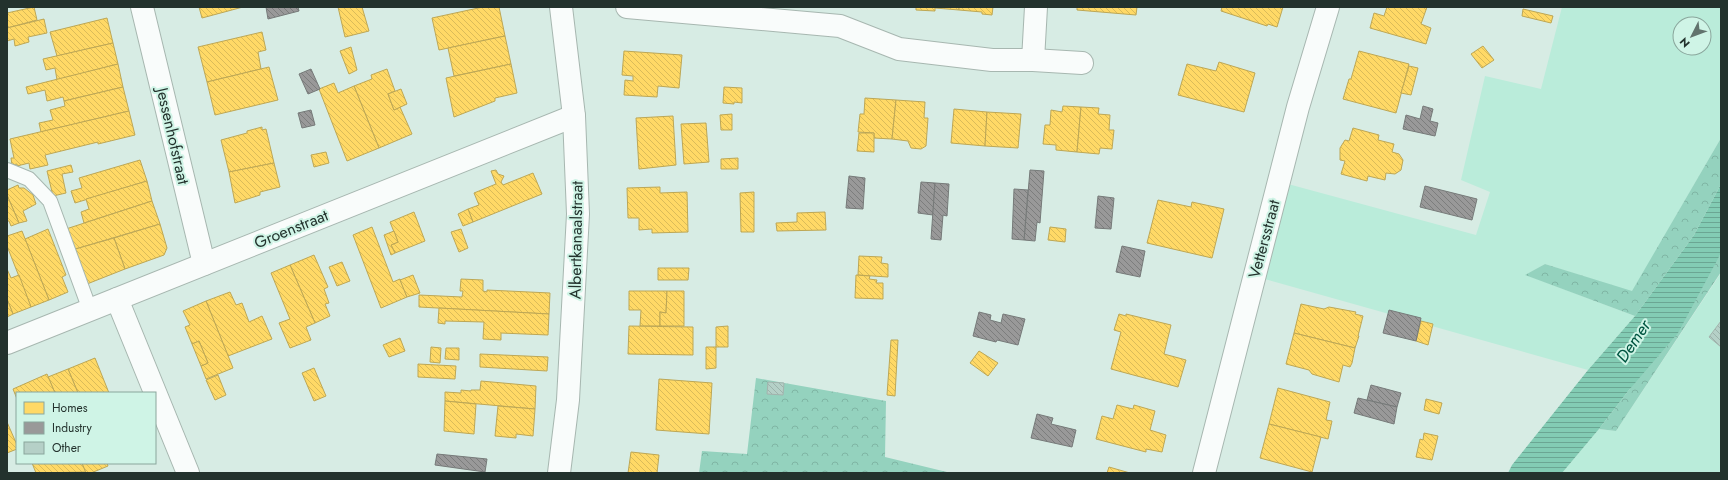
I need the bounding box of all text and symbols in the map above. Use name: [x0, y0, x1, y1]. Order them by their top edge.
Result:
north arrow: [1672, 16, 1712, 56]
text: N: [1676, 34, 1693, 51]
street label: Jessenhofstraat: [150, 84, 195, 187]
street label: Albertkanaalstraat: [563, 181, 589, 299]
street label: Vettersstraat: [1242, 197, 1286, 281]
street label: Groenstraat: [251, 204, 332, 254]
water label: Demer: [1610, 314, 1657, 367]
legend: [16, 392, 156, 464]
text: Homes: [52, 399, 88, 417]
text: Industry: [52, 419, 93, 437]
text: Other: [52, 439, 82, 457]

